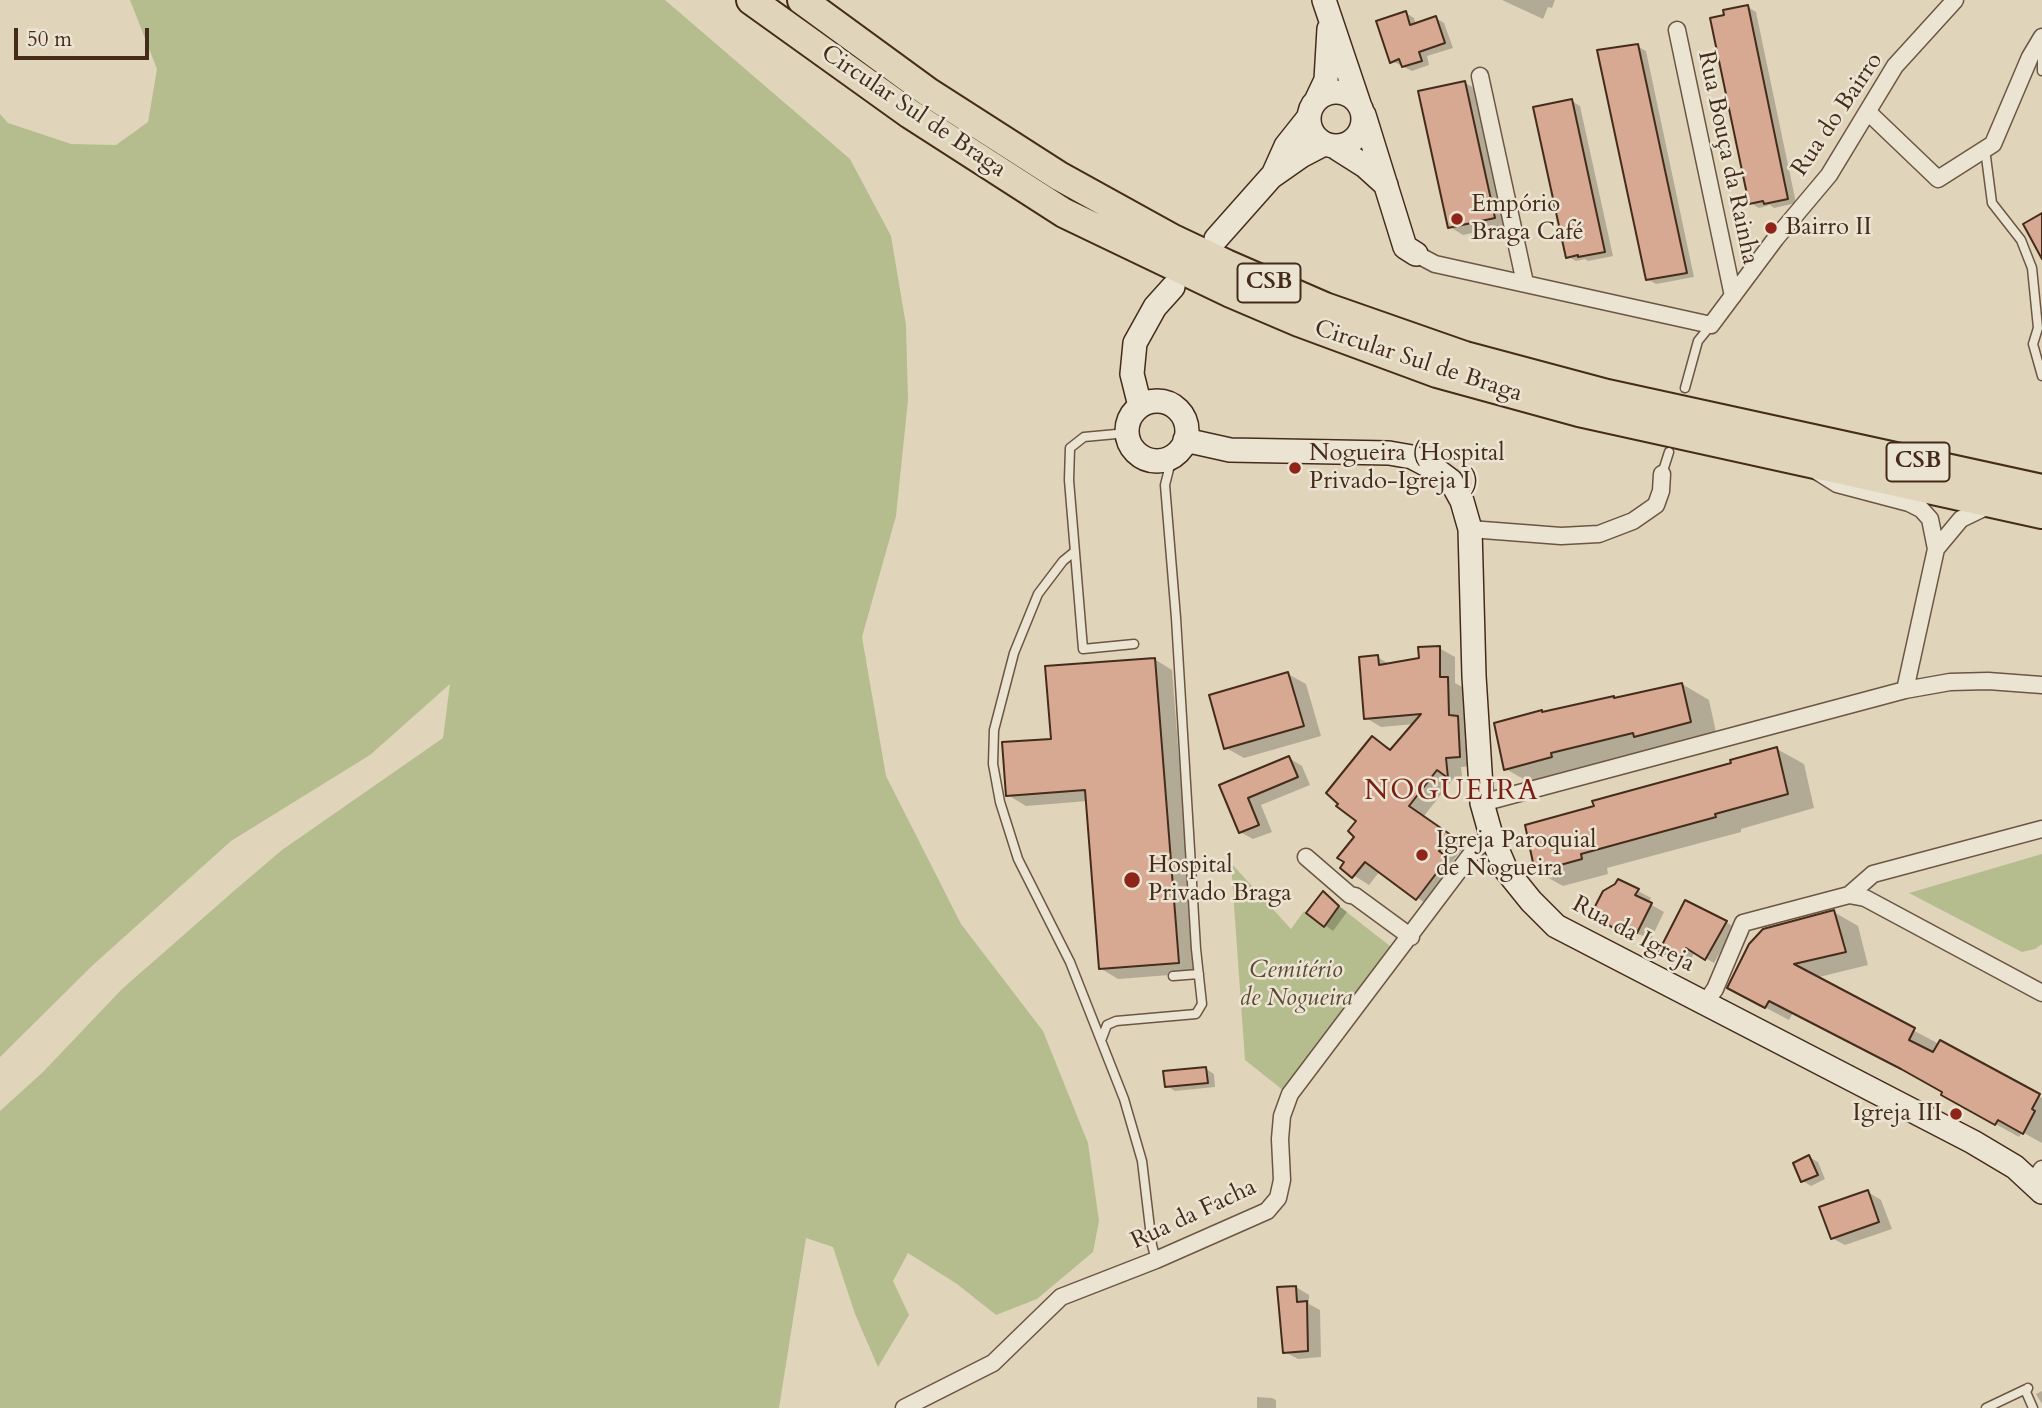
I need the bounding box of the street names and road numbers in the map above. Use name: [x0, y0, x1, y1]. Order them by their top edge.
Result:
street label: Circular Sul de Braga: [815, 39, 1011, 185]
street label: Rua do Bairro: [1786, 48, 1890, 182]
street label: Rua Bouça da Rainha: [1690, 49, 1764, 267]
road number: CSB: [1238, 264, 1300, 302]
street label: Circular Sul de Braga: [1310, 315, 1526, 409]
road number: CSB: [1886, 442, 1950, 482]
street label: Rua da Igreja: [1567, 891, 1699, 979]
street label: Rua da Facha: [1127, 1173, 1261, 1257]

